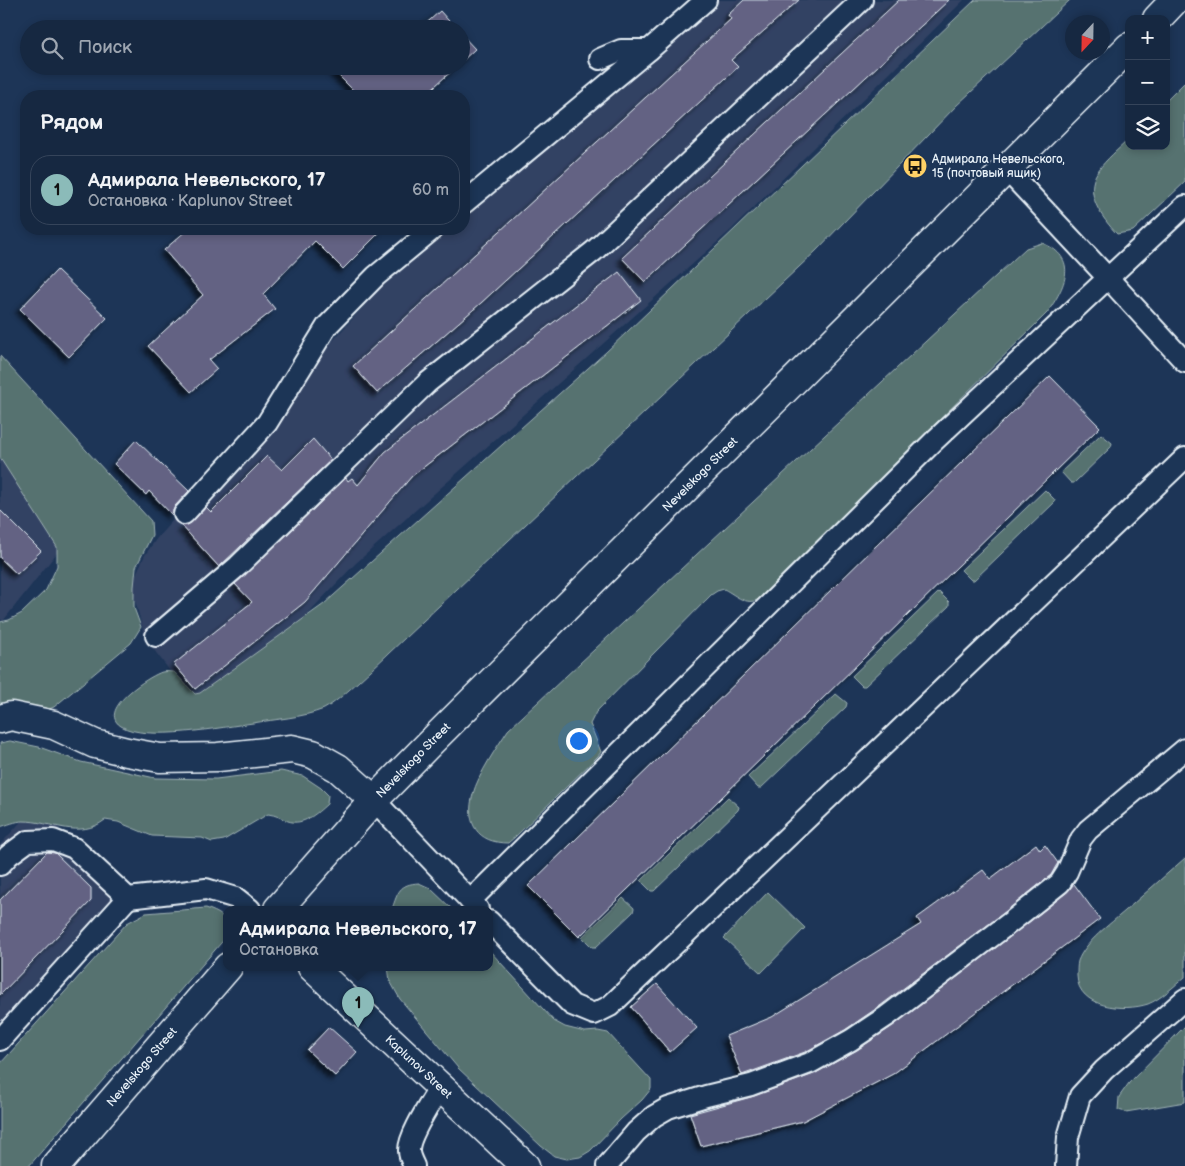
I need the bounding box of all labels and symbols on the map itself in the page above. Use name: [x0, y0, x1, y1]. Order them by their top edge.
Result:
north arrow: [1065, 15, 1110, 60]
place label: Адмирала Невельского, 15 (почтовый ящик): [931, 152, 1065, 181]
bus stop icon: Адмирала Невельского, 15 (почтовый ящик): [902, 153, 928, 179]
street label: Nevelskogo Street: [660, 434, 741, 515]
street label: Nevelskogo Street: [373, 720, 454, 801]
your location: [566, 728, 592, 754]
pin: 1: [342, 987, 374, 1028]
street label: Nevelskogo Street: [104, 1024, 181, 1110]
street label: Kaplunov Street: [382, 1032, 455, 1102]

